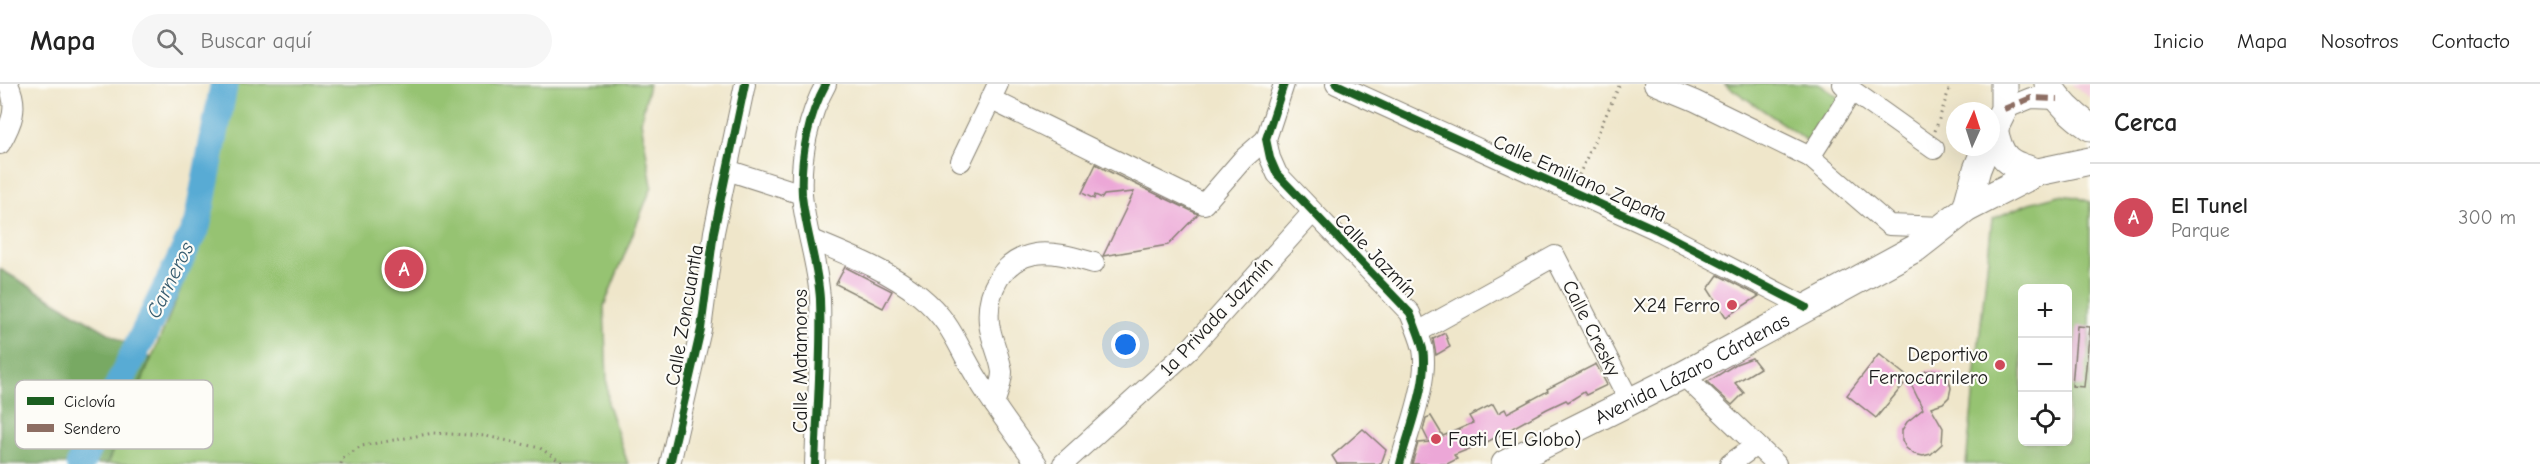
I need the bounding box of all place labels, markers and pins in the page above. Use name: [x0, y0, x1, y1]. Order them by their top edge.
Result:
pin: A: [384, 246, 424, 291]
place label: X24 Ferro: [1633, 294, 1720, 317]
marker: X24 Ferro: [1725, 298, 1739, 312]
place label: Deportivo Ferrocarrilero: [1869, 343, 1988, 389]
marker: Deportivo Ferrocarrilero: [1993, 358, 2007, 372]
place label: Fasti (El Globo): [1448, 428, 1582, 451]
marker: Fasti (El Globo): [1429, 432, 1443, 446]

